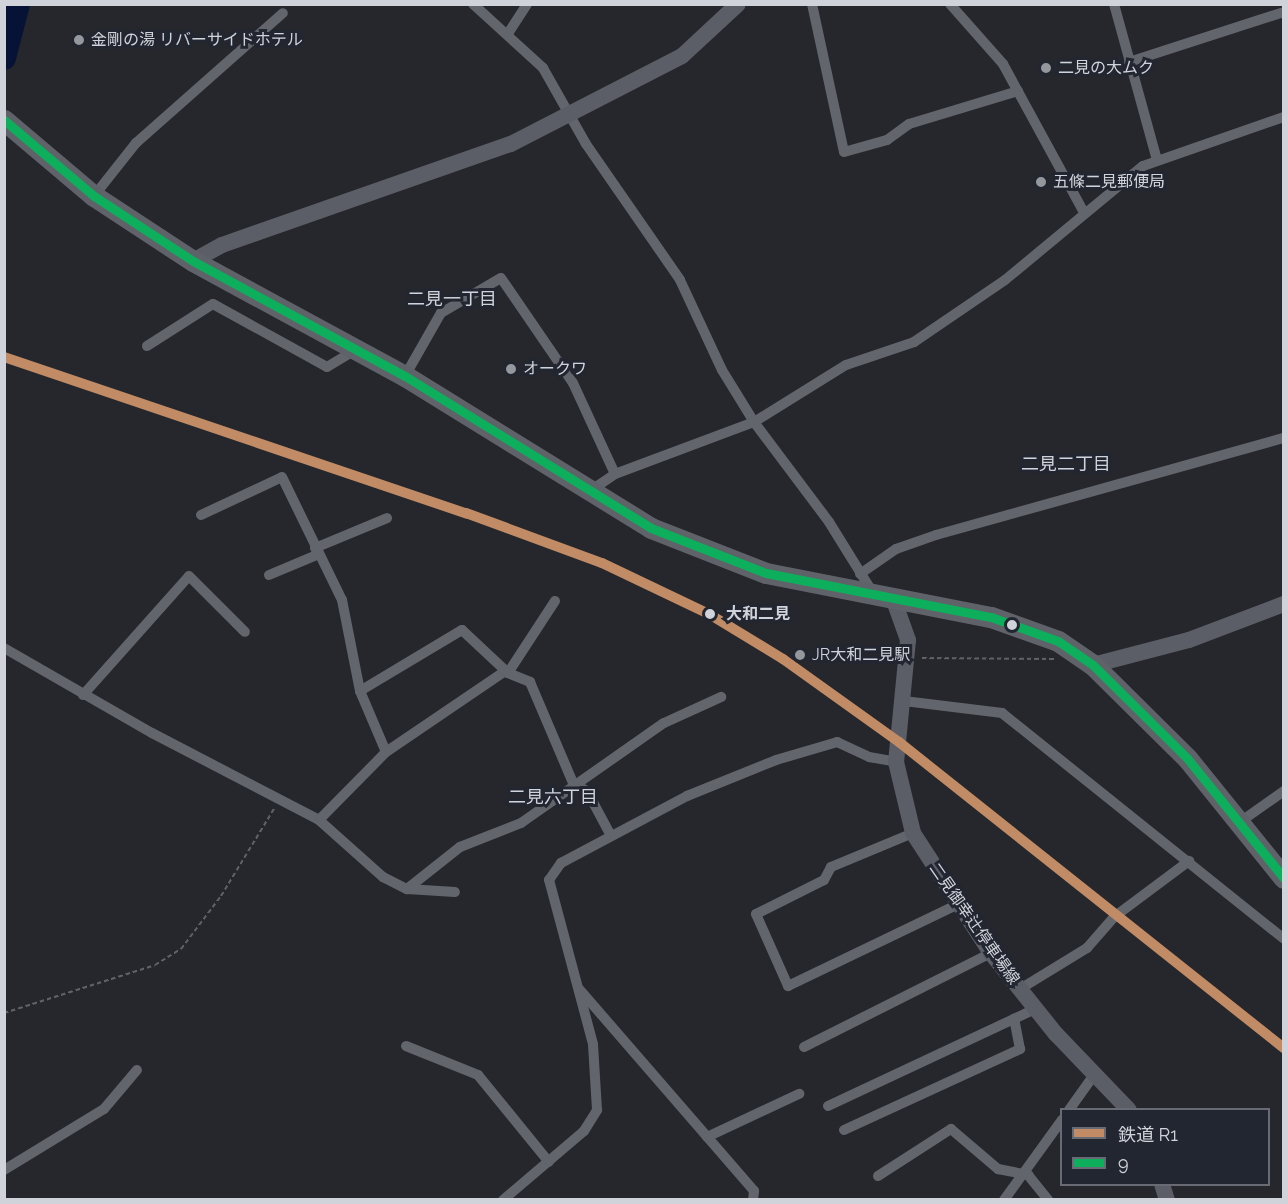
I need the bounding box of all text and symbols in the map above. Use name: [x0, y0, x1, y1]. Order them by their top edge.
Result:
place label: 金剛の湯 リバーサイドホテル: [91, 30, 303, 50]
marker: 金剛の湯 リバーサイドホテル: [72, 33, 86, 47]
place label: 二見の大ムク: [1058, 58, 1154, 78]
marker: 二見の大ムク: [1039, 61, 1053, 75]
place label: 五條二見郵便局: [1053, 172, 1165, 192]
marker: 五條二見郵便局: [1034, 175, 1048, 189]
district label: 二見一丁目: [407, 288, 497, 310]
place label: オークワ: [523, 359, 587, 379]
marker: オークワ: [504, 362, 518, 376]
district label: 二見二丁目: [1021, 453, 1111, 475]
marker: 大和二見: [699, 603, 721, 625]
place label: 大和二見: [726, 604, 790, 624]
unlabelled marker: [1006, 619, 1018, 631]
place label: JR大和二見駅: [812, 645, 910, 665]
marker: JR大和二見駅: [793, 648, 807, 662]
district label: 二見六丁目: [508, 786, 598, 808]
street label: 二見御幸辻停車場線: [925, 860, 1023, 988]
legend: [1060, 1108, 1270, 1186]
text: 鉄道 R1: [1118, 1124, 1178, 1145]
text: 9: [1118, 1153, 1129, 1174]

